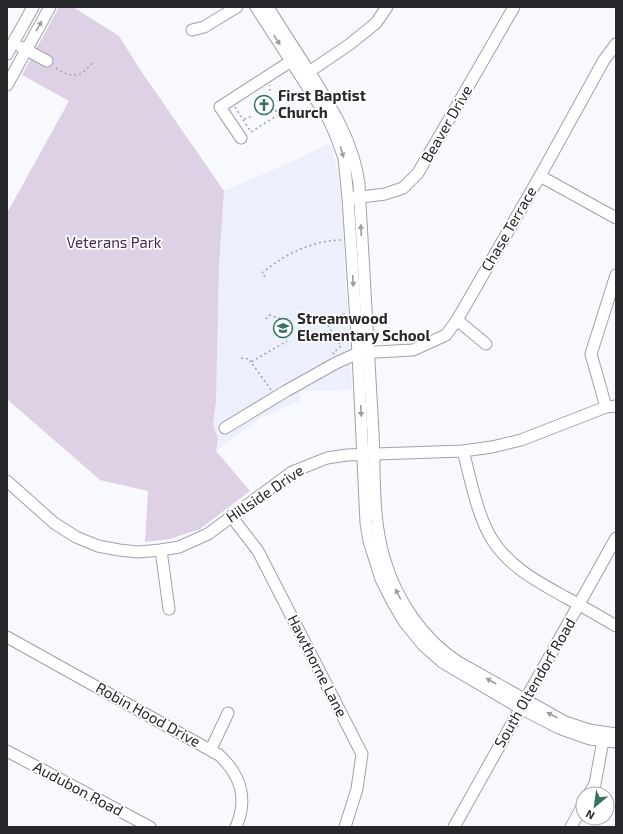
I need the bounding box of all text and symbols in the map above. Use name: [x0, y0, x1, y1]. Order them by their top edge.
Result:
one-way arrow: [36, 21, 43, 32]
one-way arrow: [274, 34, 281, 46]
street label: Beaver Drive: [417, 82, 475, 165]
place label: First Baptist Church: [278, 86, 366, 121]
church icon: First Baptist Church: [253, 94, 275, 116]
one-way arrow: [339, 146, 345, 158]
street label: Chase Terrace: [477, 183, 540, 274]
one-way arrow: [358, 223, 364, 236]
park label: Veterans Park: [67, 233, 162, 251]
one-way arrow: [350, 275, 357, 288]
place label: Streamwood Elementary School: [297, 309, 430, 345]
school or university icon: Streamwood Elementary School: [272, 317, 294, 339]
one-way arrow: [357, 405, 364, 417]
street label: Hillside Drive: [222, 461, 307, 526]
one-way arrow: [395, 588, 401, 600]
street label: Hawthorne Lane: [284, 611, 351, 720]
street label: South Oltendorf Road: [490, 615, 579, 750]
one-way arrow: [485, 677, 497, 684]
street label: Robin Hood Drive: [93, 678, 204, 750]
one-way arrow: [546, 712, 558, 718]
street label: Audubon Road: [31, 757, 126, 819]
north arrow: [575, 786, 615, 826]
text: N: [583, 808, 597, 823]

